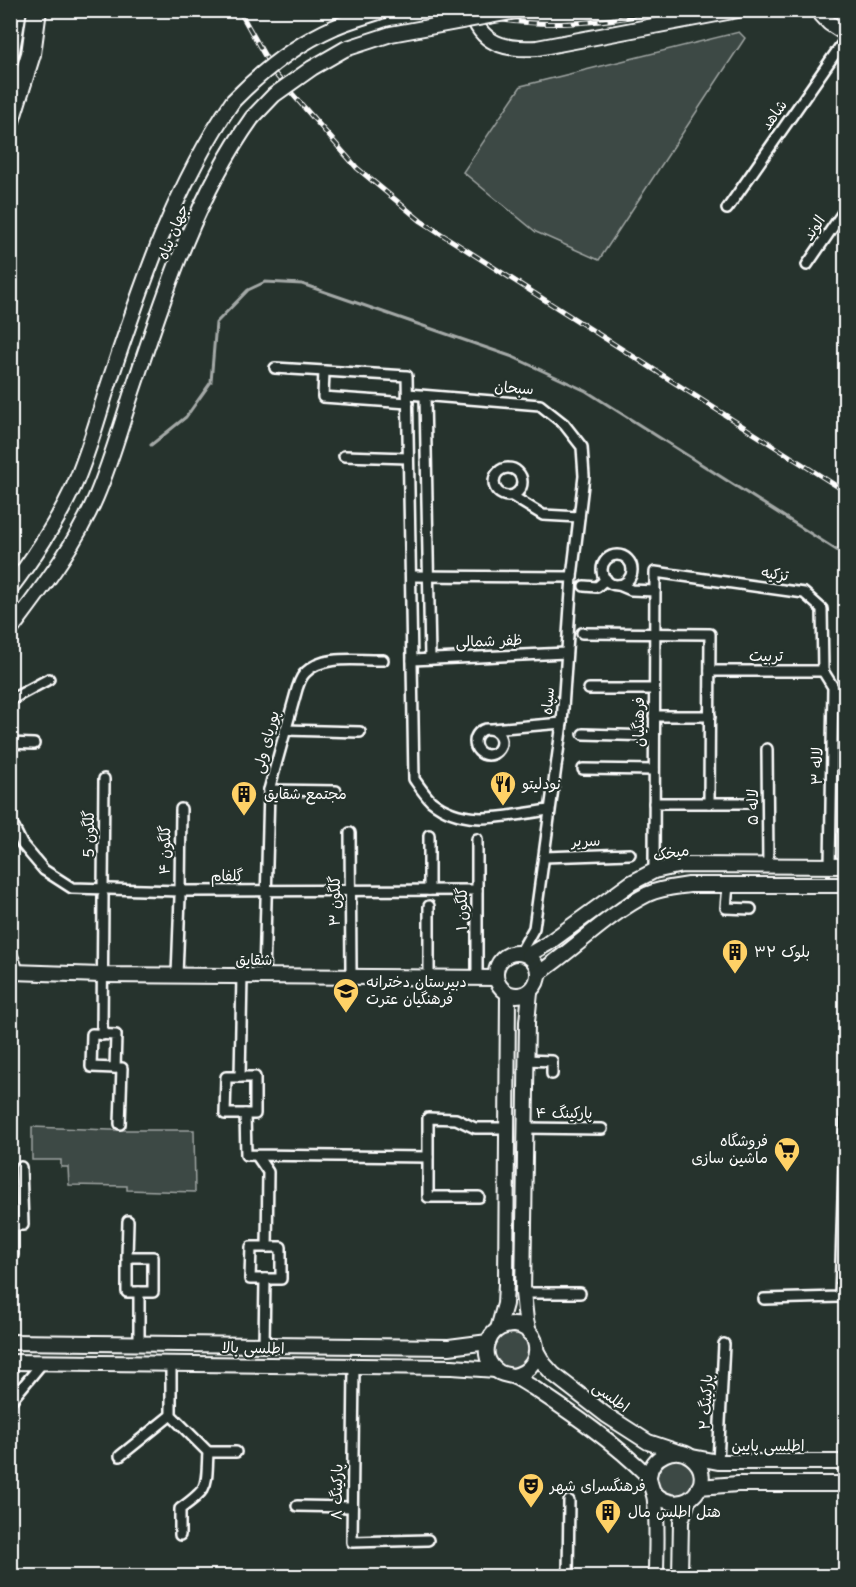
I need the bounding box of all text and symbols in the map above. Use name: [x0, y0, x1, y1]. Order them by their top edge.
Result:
street label: شاهد: [754, 94, 792, 134]
street label: جهان پناه: [150, 200, 193, 263]
street label: الوند: [796, 210, 830, 245]
street label: سبحان: [494, 374, 535, 399]
street label: تزکیه: [760, 559, 791, 586]
street label: ظفر شمالی: [455, 627, 523, 652]
street label: تربیت: [749, 643, 784, 666]
street label: سپاه: [534, 686, 559, 716]
street label: فرهنگیان: [626, 697, 649, 747]
street label: پوریای ولی: [245, 708, 284, 776]
street label: لاله ۳: [804, 747, 827, 785]
restaurant icon: نودلیتو: [488, 769, 518, 807]
place label: نودلیتو: [521, 771, 562, 794]
building icon: مجتمع شقایق: [229, 779, 259, 817]
place label: مجتمع شقایق: [264, 781, 347, 805]
street label: لاله ۵: [740, 789, 763, 825]
street label: گلگون 5: [76, 810, 99, 858]
street label: گلگون ۴: [152, 825, 175, 875]
street label: سریر: [569, 828, 601, 852]
street label: میخک: [651, 837, 691, 866]
street label: گلفام: [211, 863, 243, 887]
street label: گلگون ۳: [322, 876, 345, 926]
street label: گلگون ۱: [449, 887, 472, 931]
building icon: بلوک ۳۲: [720, 937, 750, 975]
place label: بلوک ۳۲: [754, 939, 810, 962]
street label: شقایق: [236, 947, 272, 970]
place label: دبیرستان دخترانه فرهنگیان عترت: [366, 969, 467, 1009]
school or university icon: دبیرستان دخترانه فرهنگیان عترت: [331, 976, 361, 1014]
street label: پارکینگ ۴: [536, 1100, 592, 1123]
place label: فروشگاه ماشین سازی: [691, 1128, 768, 1168]
supermarket icon: فروشگاه ماشین سازی: [772, 1135, 802, 1173]
street label: اطلسی بالا: [221, 1334, 285, 1359]
street label: پارکینگ ۲: [692, 1373, 717, 1430]
street label: اطلسی: [589, 1374, 635, 1417]
street label: اطلسی پایین: [731, 1433, 805, 1456]
street label: پارکینگ ۸: [324, 1464, 347, 1520]
theatre icon: فرهنگسرای شهر: [516, 1471, 546, 1509]
place label: فرهنگسرای شهر: [548, 1473, 646, 1496]
building icon: هتل اطلس مال: [593, 1497, 623, 1535]
place label: هتل اطلس مال: [628, 1499, 721, 1522]

